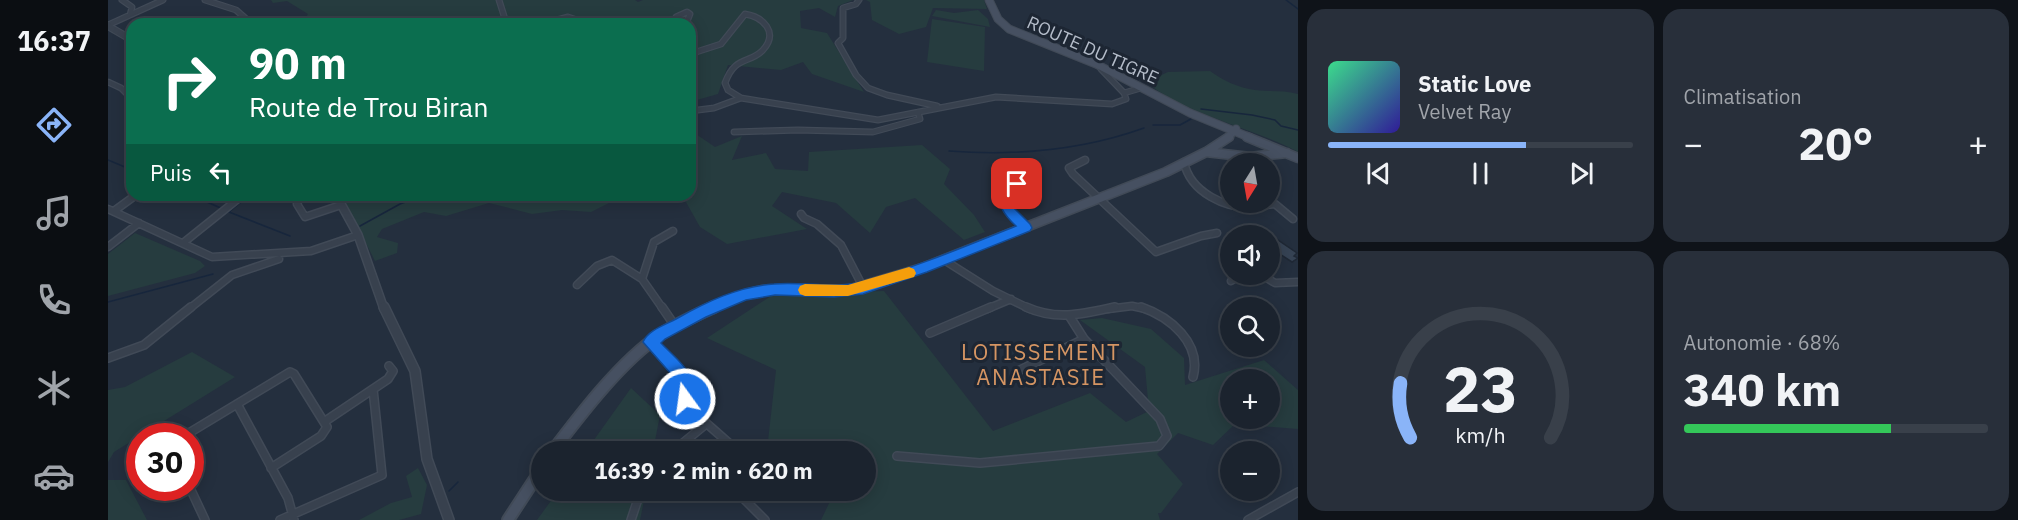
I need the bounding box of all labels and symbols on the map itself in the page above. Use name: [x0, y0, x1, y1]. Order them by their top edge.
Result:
street label: ROUTE DU TIGRE: [1024, 11, 1162, 89]
north arrow: [1220, 153, 1280, 213]
pin: [991, 158, 1042, 209]
district label: LOTISSEMENT ANASTASIE: [961, 337, 1121, 391]
position arrow: [653, 367, 717, 431]
speed limit sign: 30: [126, 423, 204, 501]

